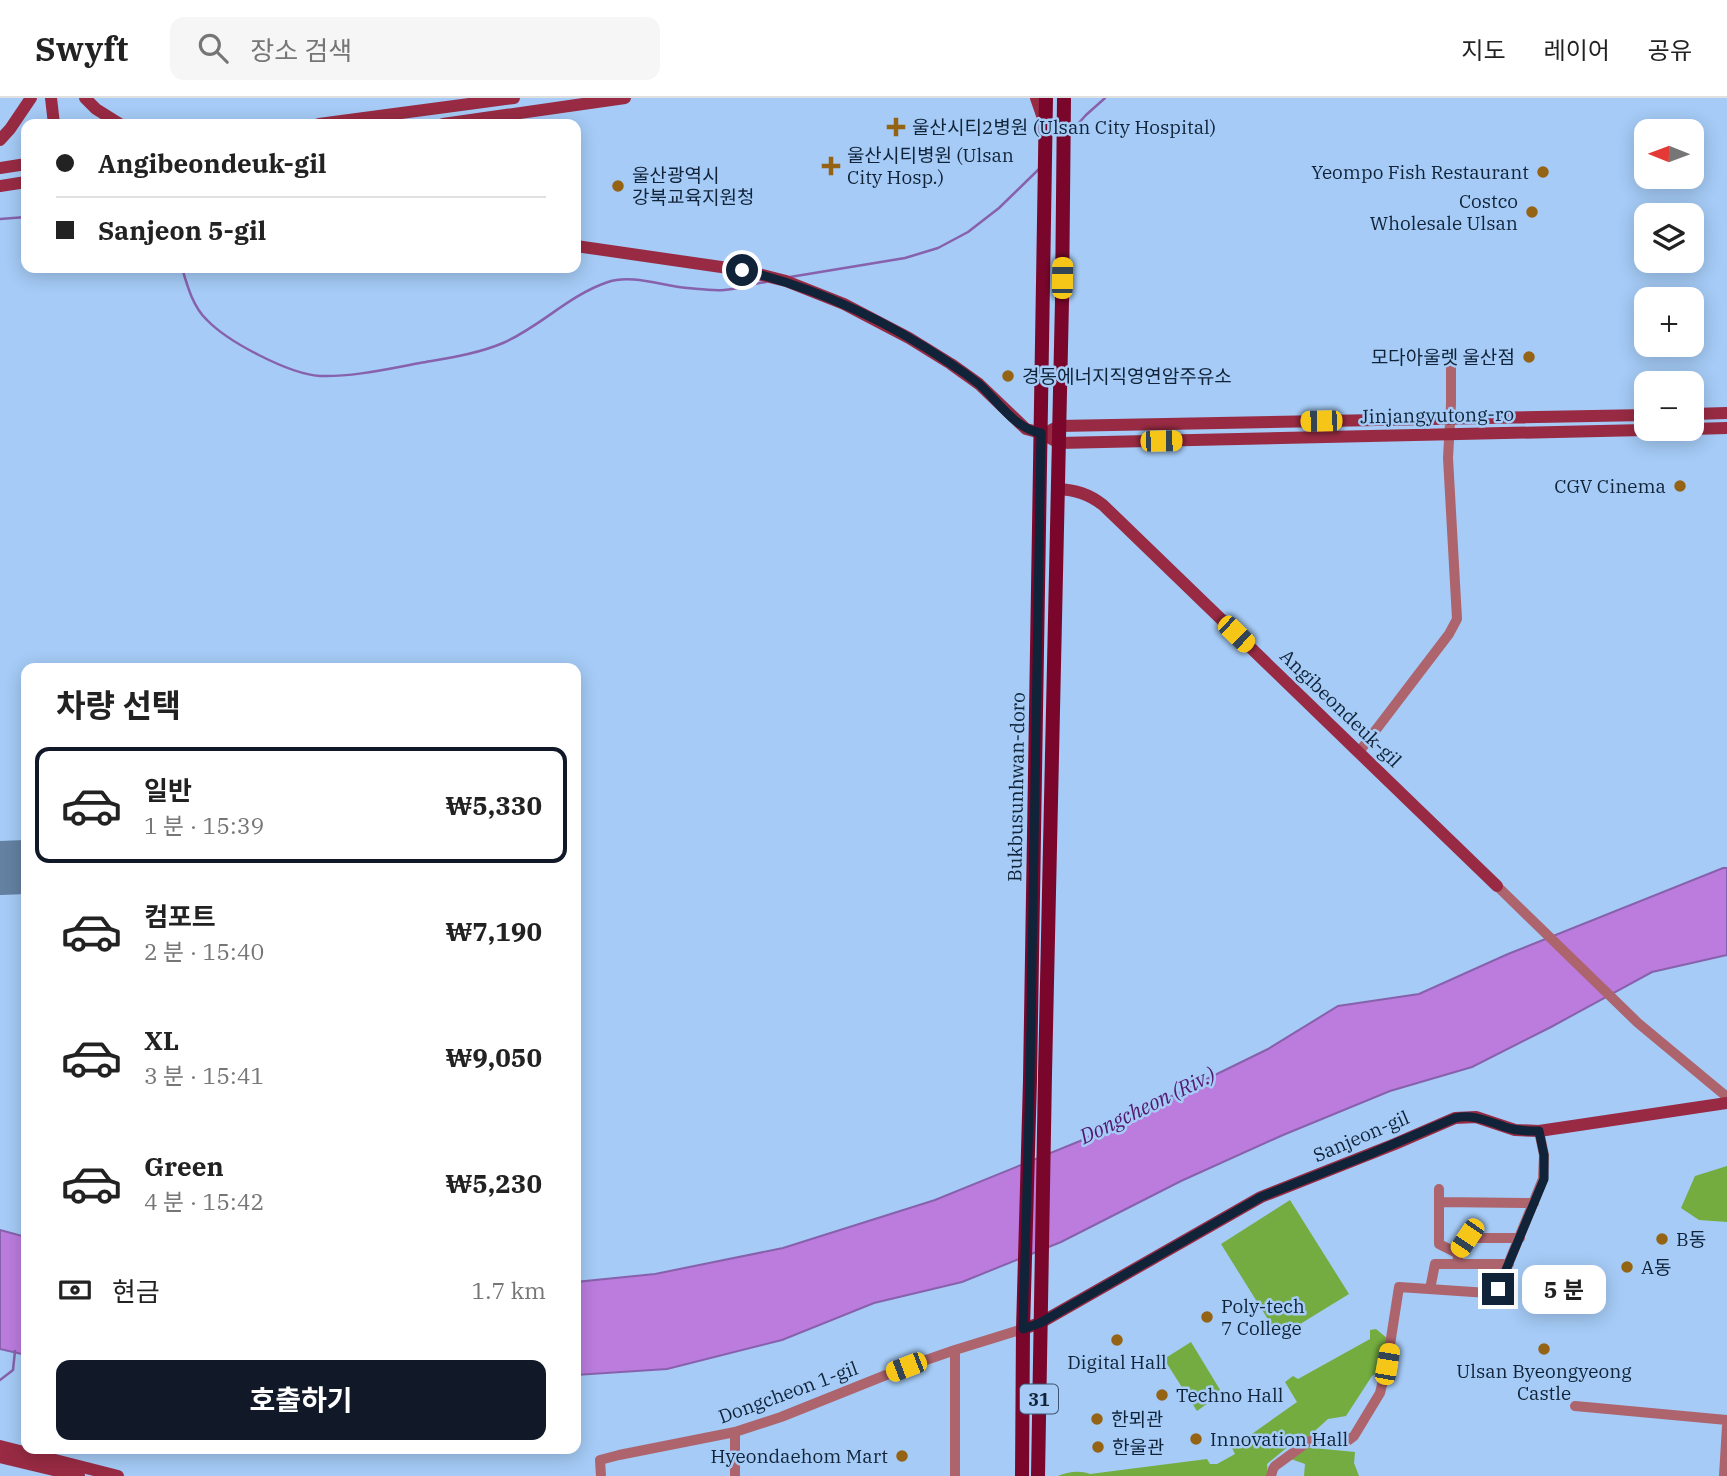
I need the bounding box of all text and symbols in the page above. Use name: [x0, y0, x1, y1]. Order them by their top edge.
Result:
search box: [170, 17, 660, 80]
text: Swyft: [35, 27, 128, 70]
icon: search: [194, 29, 232, 67]
text: 장소 검색: [250, 33, 352, 67]
text: 지도: [1461, 34, 1506, 66]
text: 레이어: [1544, 34, 1610, 66]
text: 공유: [1648, 34, 1692, 66]
place label: 울산시티2병원 (Ulsan City Hospital): [912, 115, 1216, 139]
marker: 울산시티2병원 (Ulsan City Hospital): [886, 117, 906, 137]
north arrow: [1634, 119, 1704, 189]
map controls: [1634, 119, 1704, 441]
place label: 울산시티병원 (Ulsan City Hosp.): [847, 143, 1014, 189]
text: Angibeondeuk-gil: [98, 146, 326, 180]
marker: 울산시티병원 (Ulsan City Hosp.): [821, 156, 841, 176]
place label: Yeompo Fish Restaurant: [1311, 160, 1529, 184]
place label: 울산광역시 강북교육지원청: [632, 163, 754, 209]
marker: Yeompo Fish Restaurant: [1535, 164, 1551, 180]
marker: 울산광역시 강북교육지원청: [610, 178, 626, 194]
place label: Costco Wholesale Ulsan: [1370, 189, 1518, 235]
button: layers: [1634, 203, 1704, 273]
marker: Costco Wholesale Ulsan: [1524, 204, 1540, 220]
text: Sanjeon 5-gil: [98, 213, 266, 247]
route start: [726, 254, 758, 286]
car: [1052, 257, 1073, 299]
button: +: [1634, 287, 1704, 357]
place label: 모다아울렛 울산점: [1371, 345, 1515, 369]
marker: 모다아울렛 울산점: [1521, 349, 1537, 365]
place label: 경동에너지직영연암주유소: [1022, 364, 1232, 388]
marker: 경동에너지직영연암주유소: [1000, 368, 1016, 384]
button: −: [1634, 371, 1704, 441]
street label: Jinjangyutong-ro: [1360, 402, 1514, 428]
car: [1300, 410, 1343, 432]
car: [1140, 430, 1183, 452]
place label: CGV Cinema: [1554, 474, 1666, 498]
marker: CGV Cinema: [1672, 478, 1688, 494]
car: [1214, 612, 1259, 656]
street label: Angibeondeuk-gil: [1275, 644, 1407, 772]
text: 차량 선택: [56, 684, 181, 726]
street label: Bukbusunhwan-doro: [1002, 692, 1030, 882]
text: 일반: [144, 773, 192, 807]
icon: car: [60, 774, 123, 837]
text: ₩5,330: [446, 788, 542, 822]
text: 1 분 · 15:39: [144, 810, 264, 840]
text: 컴포트: [144, 899, 216, 933]
icon: car: [60, 900, 123, 963]
text: ₩7,190: [446, 914, 542, 948]
text: 2 분 · 15:40: [144, 936, 264, 966]
text: XL: [144, 1023, 179, 1057]
icon: car: [60, 1026, 123, 1089]
text: ₩9,050: [446, 1040, 542, 1074]
text: 3 분 · 15:41: [144, 1060, 264, 1090]
water label: Dongcheon (Riv.): [1073, 1060, 1220, 1150]
street label: Sanjeon-gil: [1309, 1105, 1413, 1167]
text: Green: [144, 1149, 224, 1183]
icon: car: [60, 1152, 123, 1215]
text: ₩5,230: [446, 1166, 542, 1200]
text: 4 분 · 15:42: [144, 1186, 264, 1216]
car: [1447, 1215, 1488, 1261]
place label: B동: [1676, 1227, 1706, 1251]
marker: B동: [1654, 1231, 1670, 1247]
place label: A동: [1641, 1255, 1672, 1279]
marker: A동: [1619, 1259, 1635, 1275]
callout: 5 분: [1522, 1264, 1606, 1314]
icon: cash: [56, 1271, 94, 1309]
route end: [1482, 1273, 1514, 1305]
text: 현금: [112, 1274, 160, 1308]
text: 5 분: [1544, 1274, 1584, 1304]
text: 1.7 km: [472, 1275, 546, 1305]
place label: Poly-tech 7 College: [1221, 1294, 1305, 1340]
marker: Poly-tech 7 College: [1199, 1309, 1215, 1325]
marker: Digital Hall: [1109, 1332, 1125, 1348]
car: [1374, 1341, 1401, 1387]
marker: Ulsan Byeongyeong Castle: [1536, 1341, 1552, 1357]
car: [883, 1350, 930, 1384]
place label: Digital Hall: [1067, 1350, 1167, 1374]
street label: Dongcheon 1-gil: [715, 1356, 861, 1428]
place label: Ulsan Byeongyeong Castle: [1456, 1359, 1632, 1405]
button: 호출하기: [56, 1360, 546, 1440]
place label: Techno Hall: [1176, 1383, 1284, 1407]
road number: 31: [1020, 1384, 1058, 1414]
marker: Techno Hall: [1154, 1387, 1170, 1403]
place label: 한뫼관: [1111, 1407, 1163, 1431]
marker: 한뫼관: [1089, 1411, 1105, 1427]
place label: Innovation Hall: [1210, 1427, 1348, 1451]
marker: Innovation Hall: [1188, 1431, 1204, 1447]
place label: 한울관: [1112, 1435, 1164, 1459]
marker: 한울관: [1090, 1439, 1106, 1455]
place label: Hyeondaehom Mart: [711, 1444, 888, 1468]
marker: Hyeondaehom Mart: [894, 1448, 910, 1464]

